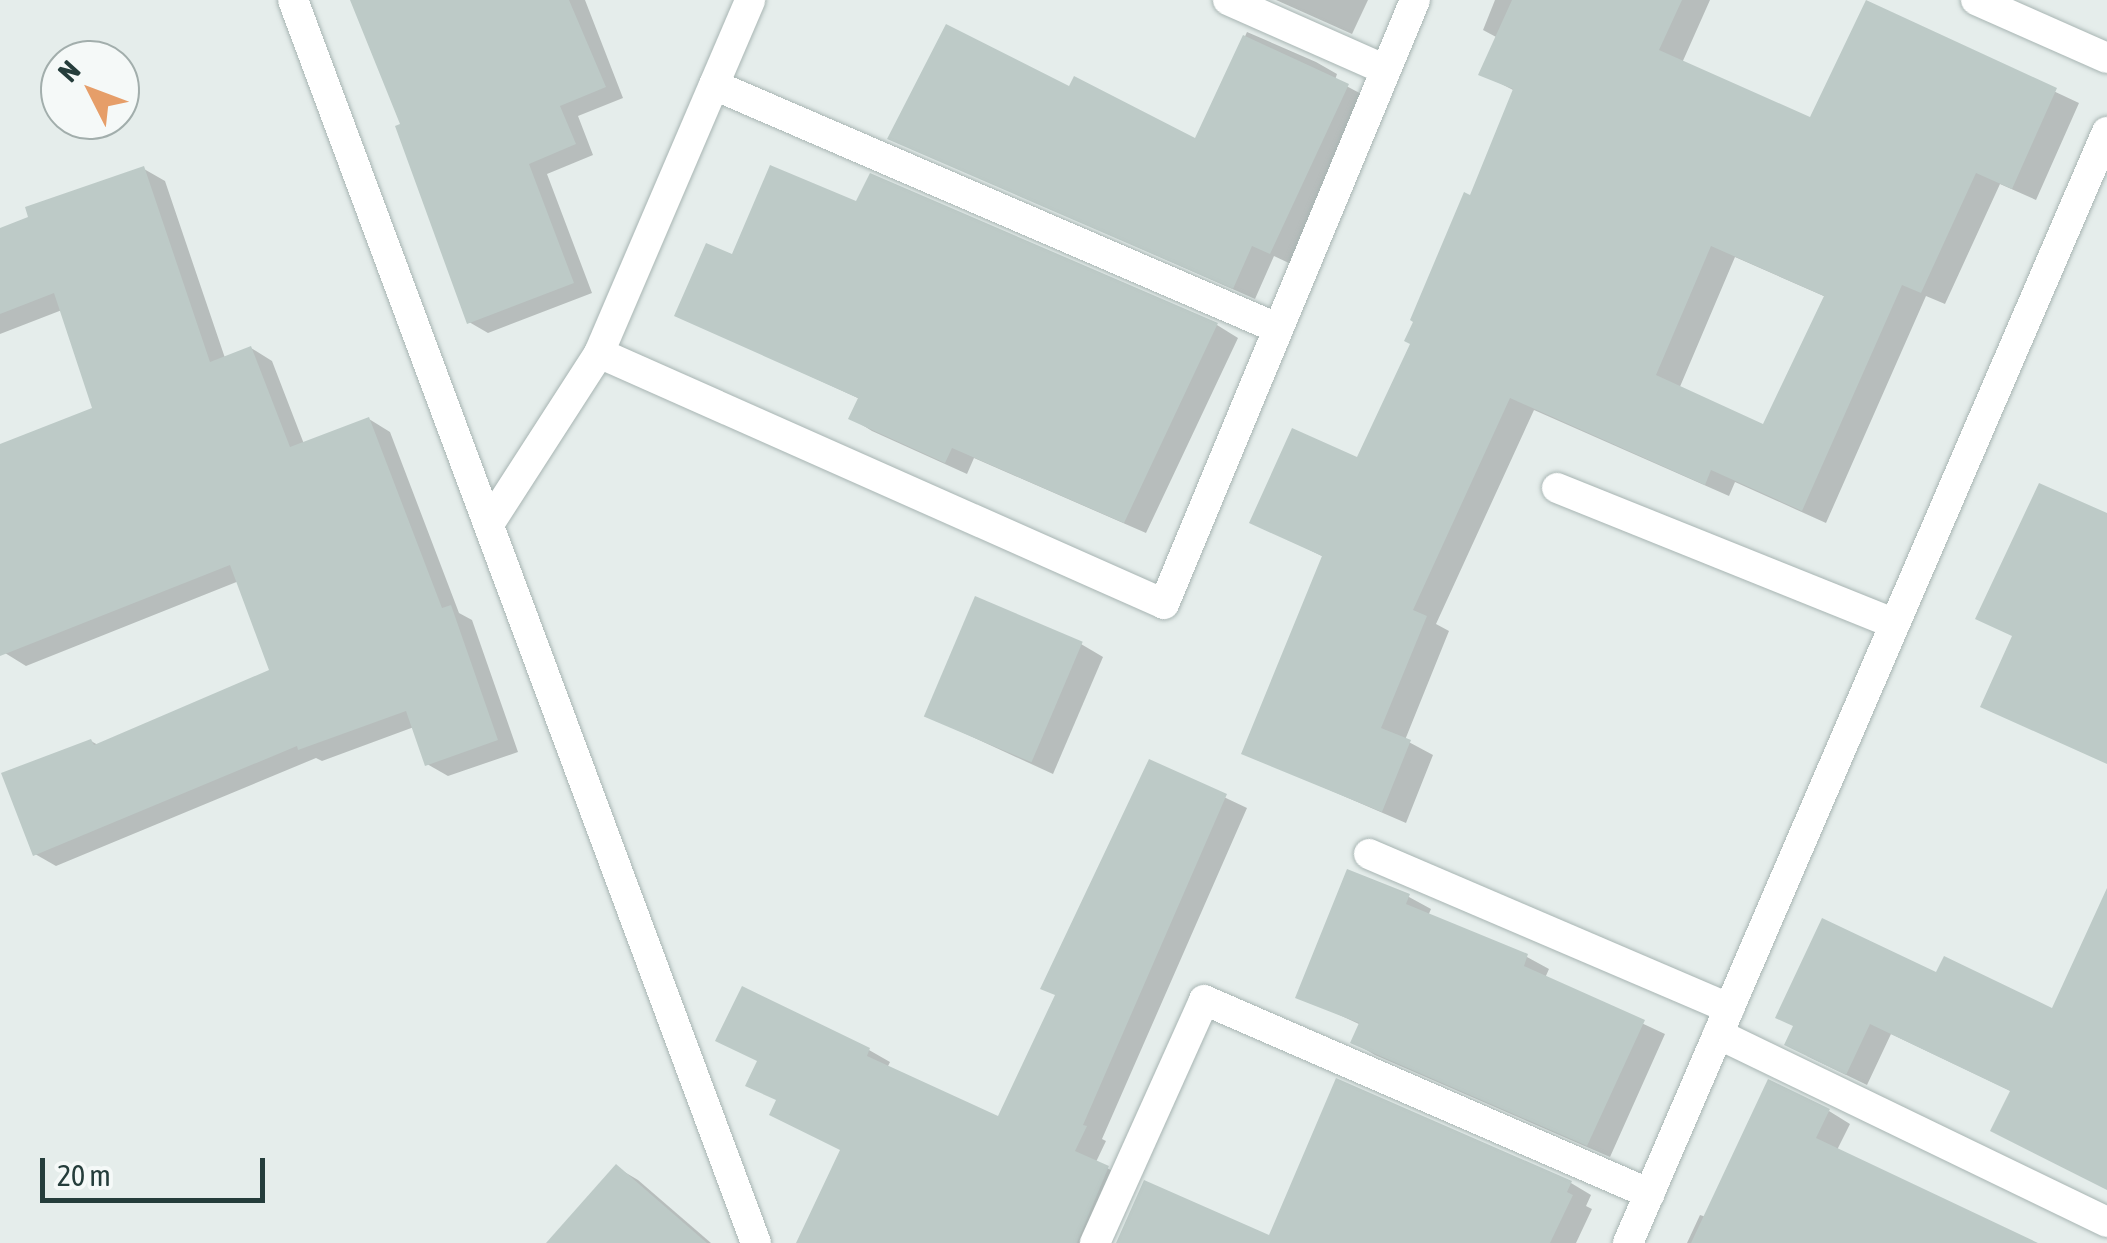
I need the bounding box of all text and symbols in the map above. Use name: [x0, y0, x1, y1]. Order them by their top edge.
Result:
north arrow: [40, 40, 140, 140]
text: N: [52, 54, 87, 88]
scale bar: [45, 1138, 270, 1200]
text: 20 m: [57, 1158, 111, 1192]

